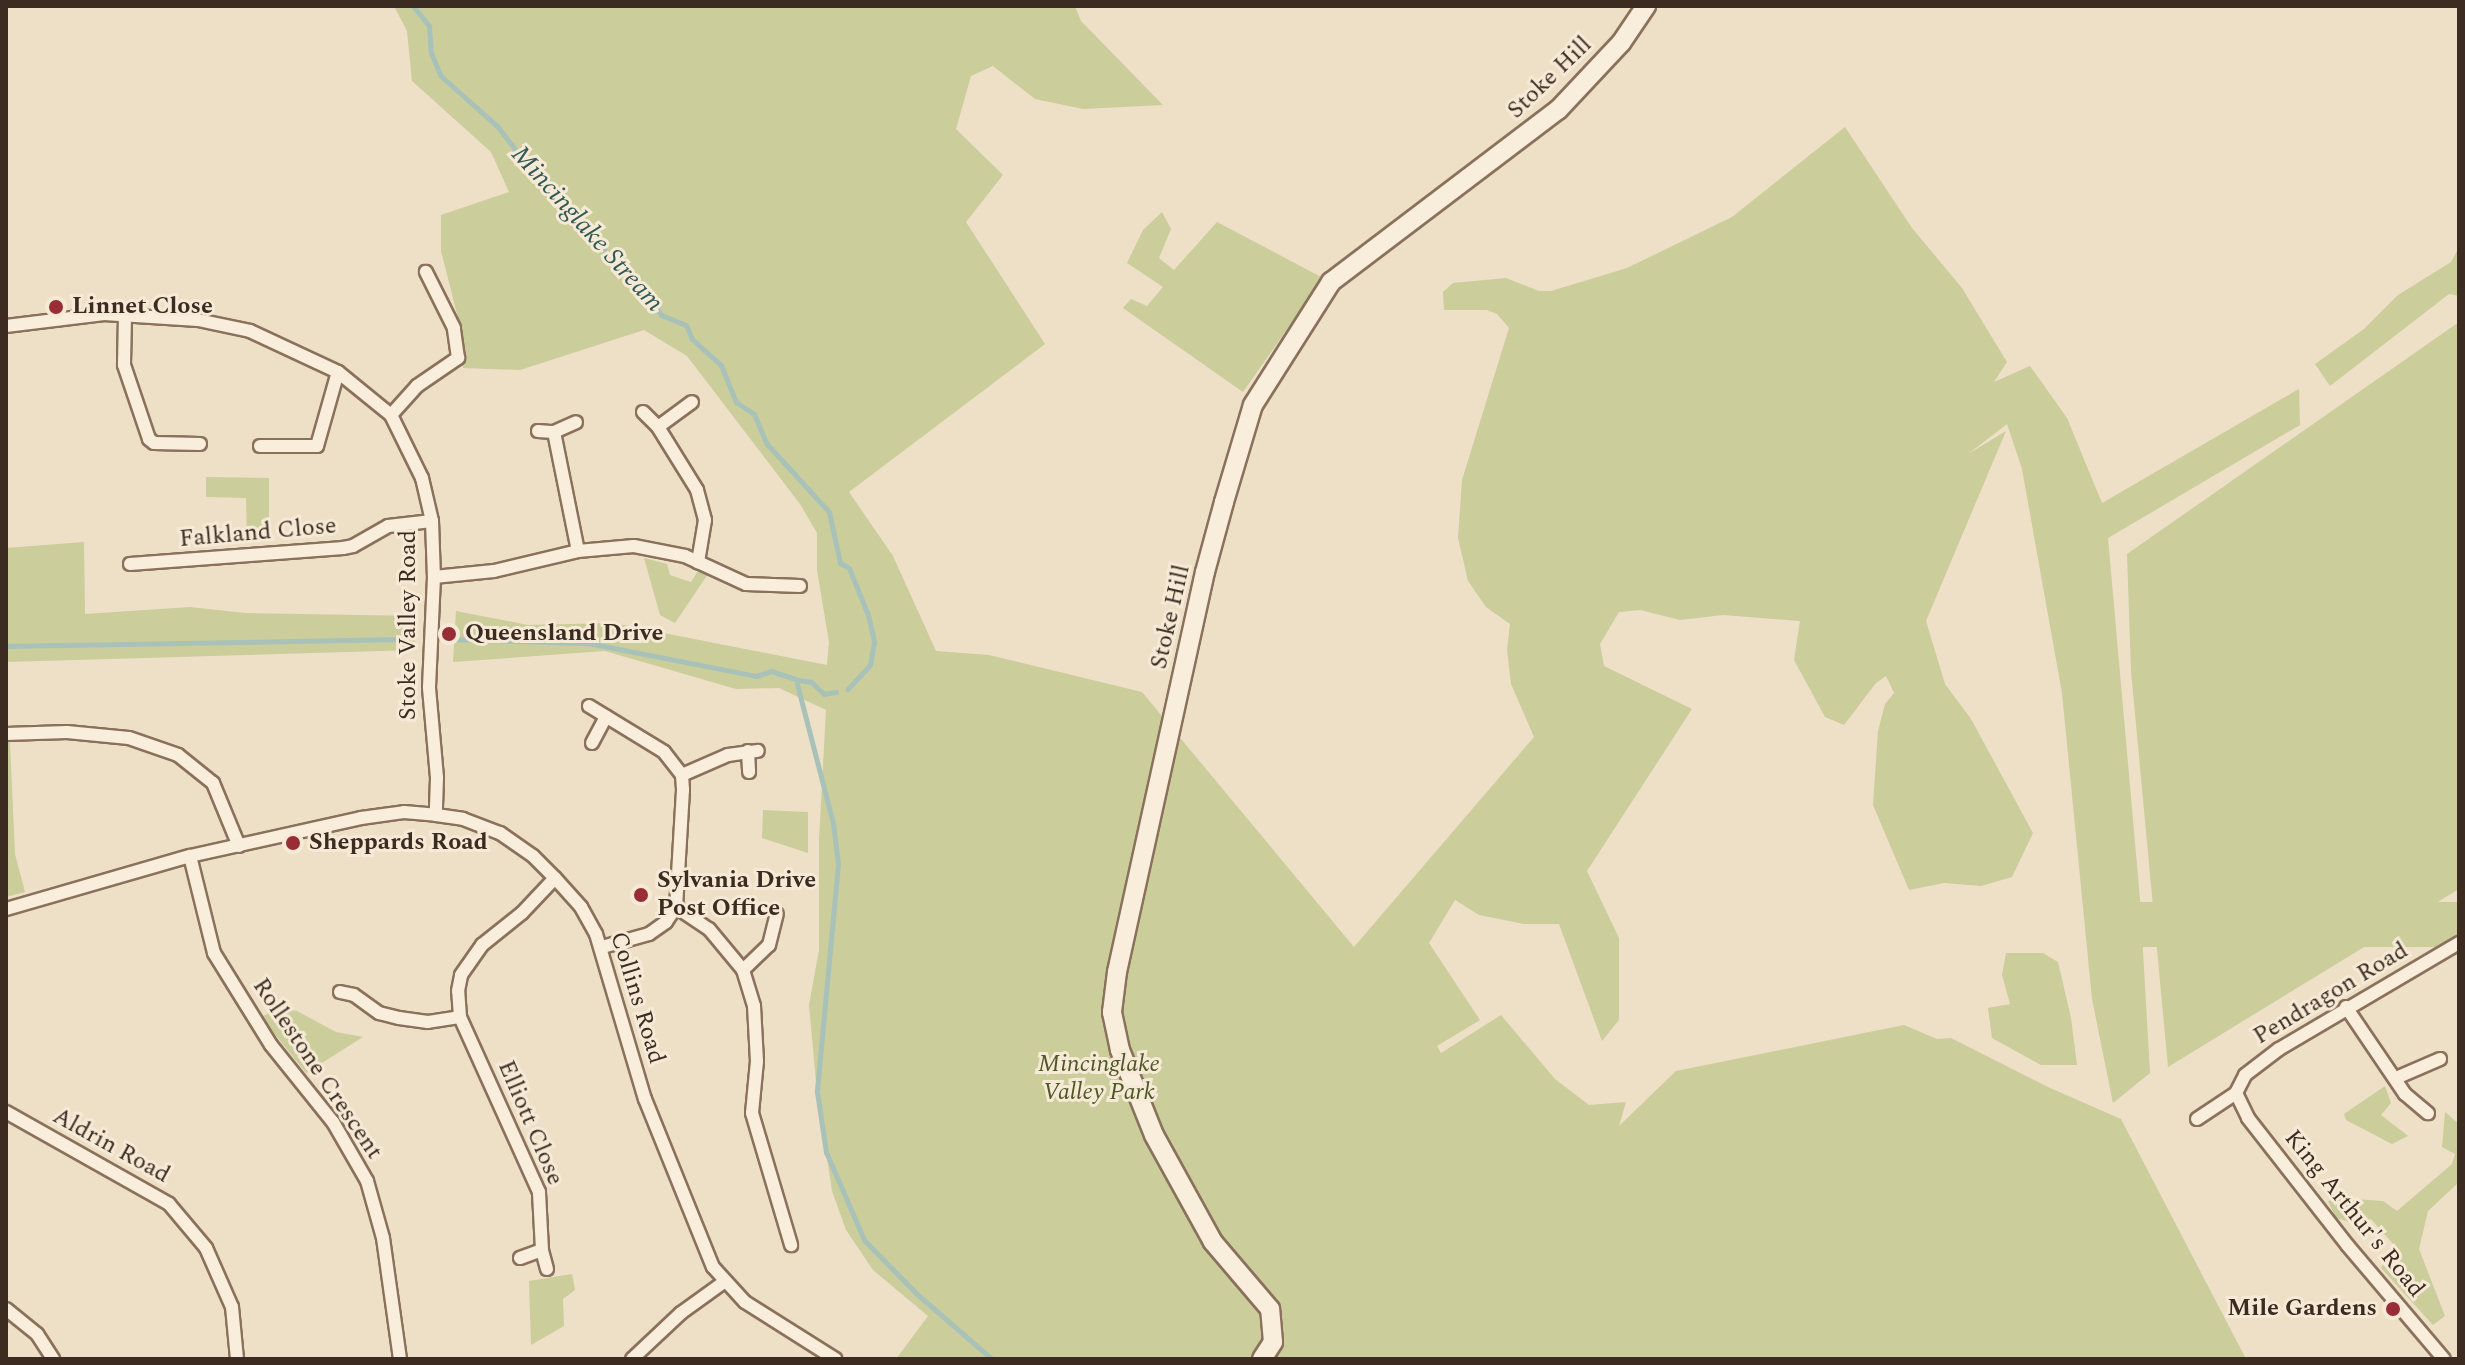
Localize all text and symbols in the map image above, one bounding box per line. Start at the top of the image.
street label: Stoke Hill [1502,31,1598,125]
water label: Mincinglake Stream [504,140,670,318]
place label: Linnet Close [72,293,213,321]
marker: Linnet Close [47,298,65,316]
street label: Falkland Close [178,512,338,554]
street label: Stoke Valley Road [395,530,423,720]
street label: Stoke Hill [1145,562,1197,672]
place label: Queensland Drive [465,620,663,648]
marker: Queensland Drive [440,625,458,643]
place label: Sheppards Road [309,829,488,857]
marker: Sheppards Road [284,834,302,852]
place label: Sylvania Drive Post Office [657,867,816,923]
marker: Sylvania Drive Post Office [632,886,650,904]
street label: Collins Road [603,929,671,1067]
street label: Pendragon Road [2249,937,2413,1051]
street label: Rollestone Crescent [246,973,388,1165]
park label: Mincinglake Valley Park [1038,1051,1160,1107]
street label: Elliott Close [491,1056,569,1190]
street label: Aldrin Road [47,1102,175,1190]
street label: King Arthur's Road [2278,1125,2430,1303]
place label: Mile Gardens [2227,1295,2377,1323]
marker: Mile Gardens [2384,1300,2402,1318]

